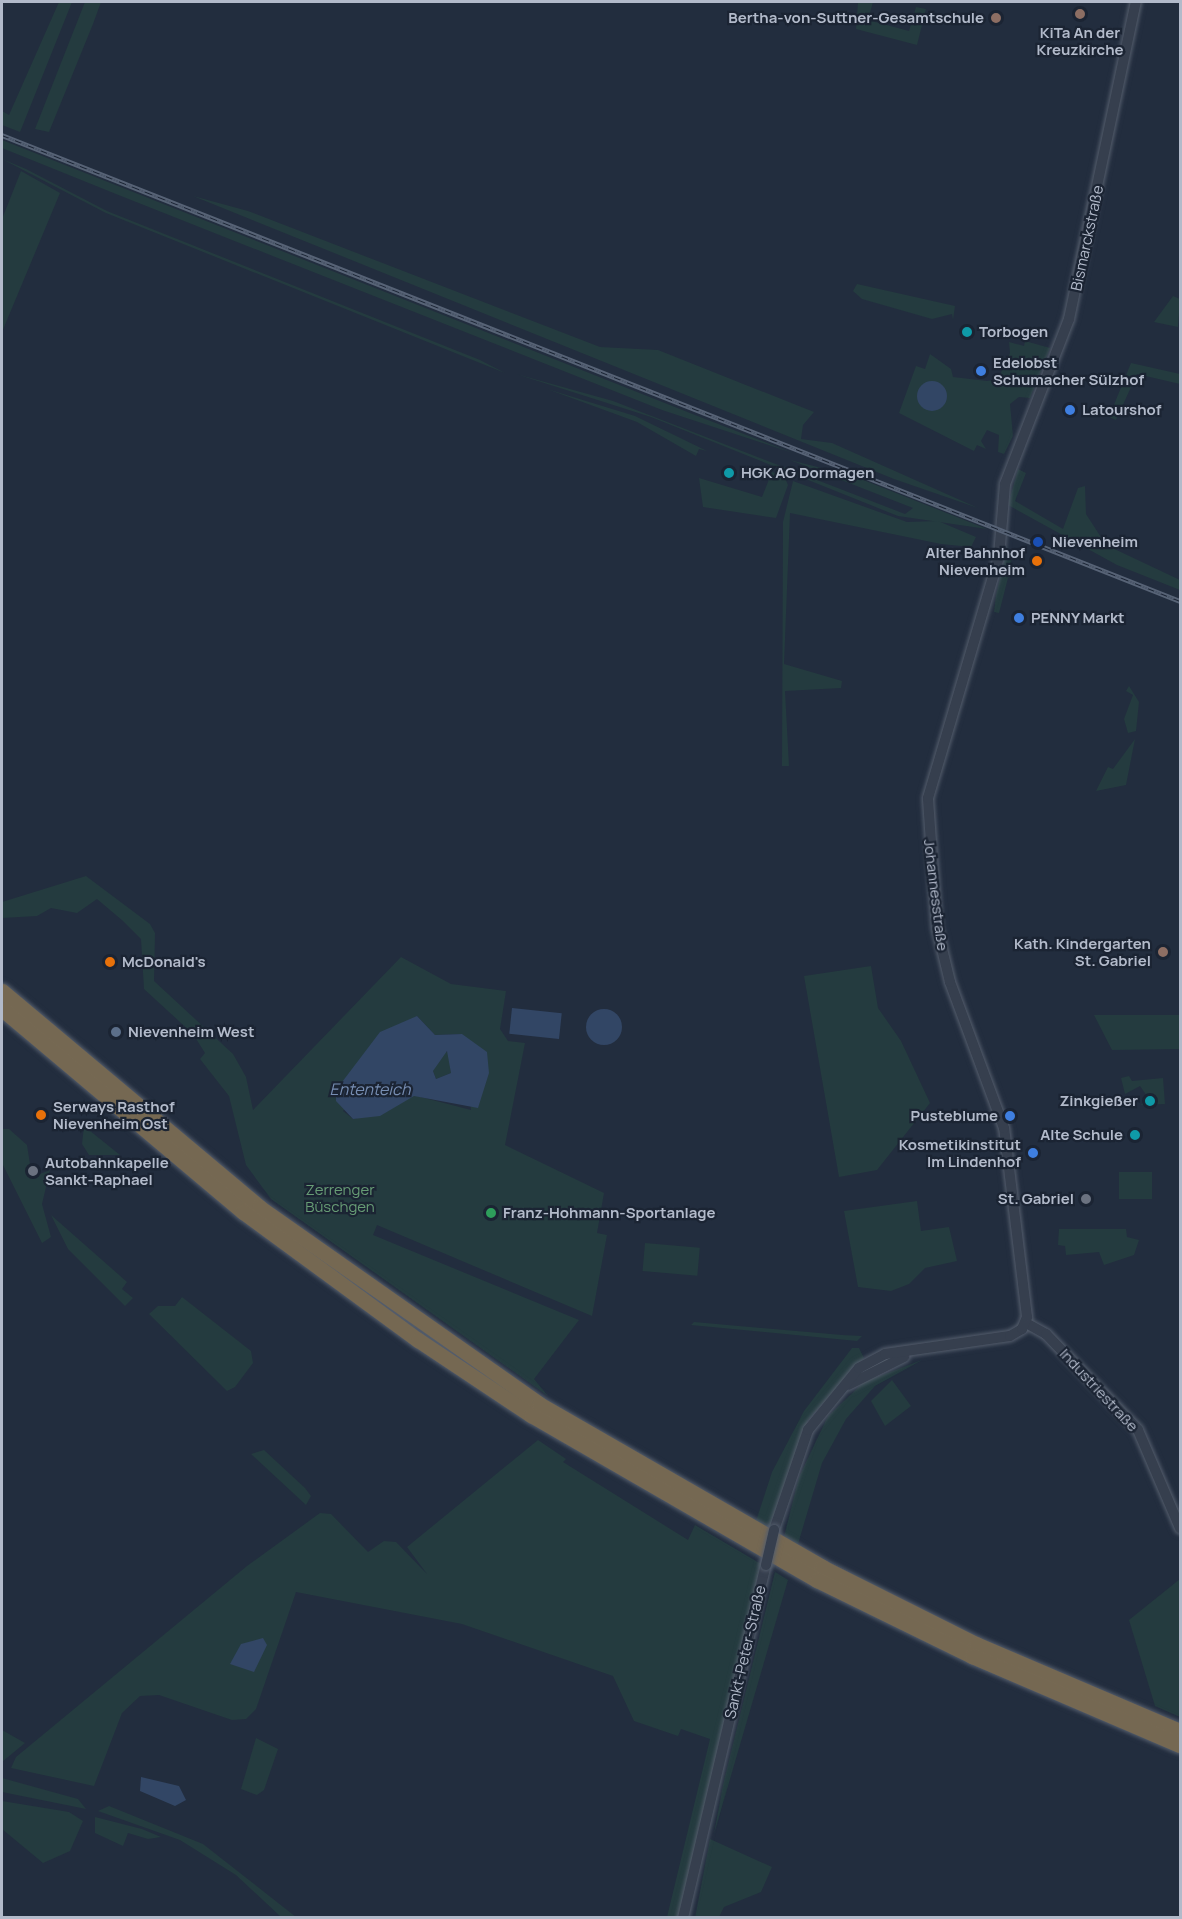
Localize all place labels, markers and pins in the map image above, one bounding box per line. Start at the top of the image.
marker: KiTa An der Kreuzkirche [1073,7,1087,21]
place label: Bertha-von-Suttner-Gesamtschule [728,9,984,27]
marker: Bertha-von-Suttner-Gesamtschule [989,11,1003,25]
place label: KiTa An der Kreuzkirche [1036,23,1124,58]
place label: Torbogen [979,323,1048,341]
marker: Torbogen [960,325,974,339]
place label: Edelobst Schumacher Sülzhof [993,353,1144,388]
marker: Edelobst Schumacher Sülzhof [974,364,988,378]
place label: Latourshof [1082,401,1162,419]
marker: Latourshof [1063,403,1077,417]
place label: HGK AG Dormagen [741,464,875,482]
marker: HGK AG Dormagen [722,466,736,480]
marker: Nievenheim [1029,533,1047,551]
place label: Nievenheim [1052,533,1138,551]
place label: Alter Bahnhof Nievenheim [925,543,1025,578]
marker: Alter Bahnhof Nievenheim [1030,554,1044,568]
place label: PENNY Markt [1031,609,1125,627]
marker: PENNY Markt [1012,611,1026,625]
place label: Kath. Kindergarten St. Gabriel [1014,934,1151,969]
marker: Kath. Kindergarten St. Gabriel [1156,945,1170,959]
place label: McDonald's [122,953,206,971]
marker: McDonald's [103,955,117,969]
place label: Nievenheim West [128,1023,254,1041]
marker: Nievenheim West [109,1025,123,1039]
place label: Zinkgießer [1059,1092,1138,1110]
marker: Zinkgießer [1143,1094,1157,1108]
place label: Serways Rasthof Nievenheim Ost [53,1097,175,1132]
place label: Pusteblume [911,1107,998,1125]
marker: Serways Rasthof Nievenheim Ost [34,1108,48,1122]
marker: Pusteblume [1003,1109,1017,1123]
place label: Alte Schule [1040,1126,1123,1144]
marker: Alte Schule [1128,1128,1142,1142]
place label: Kosmetikinstitut Im Lindenhof [899,1135,1021,1170]
marker: Kosmetikinstitut Im Lindenhof [1026,1146,1040,1160]
place label: Autobahnkapelle Sankt-Raphael [45,1153,169,1188]
marker: Autobahnkapelle Sankt-Raphael [26,1164,40,1178]
place label: St. Gabriel [998,1190,1074,1208]
marker: St. Gabriel [1079,1192,1093,1206]
place label: Franz-Hohmann-Sportanlage [503,1204,716,1222]
marker: Franz-Hohmann-Sportanlage [484,1206,498,1220]

